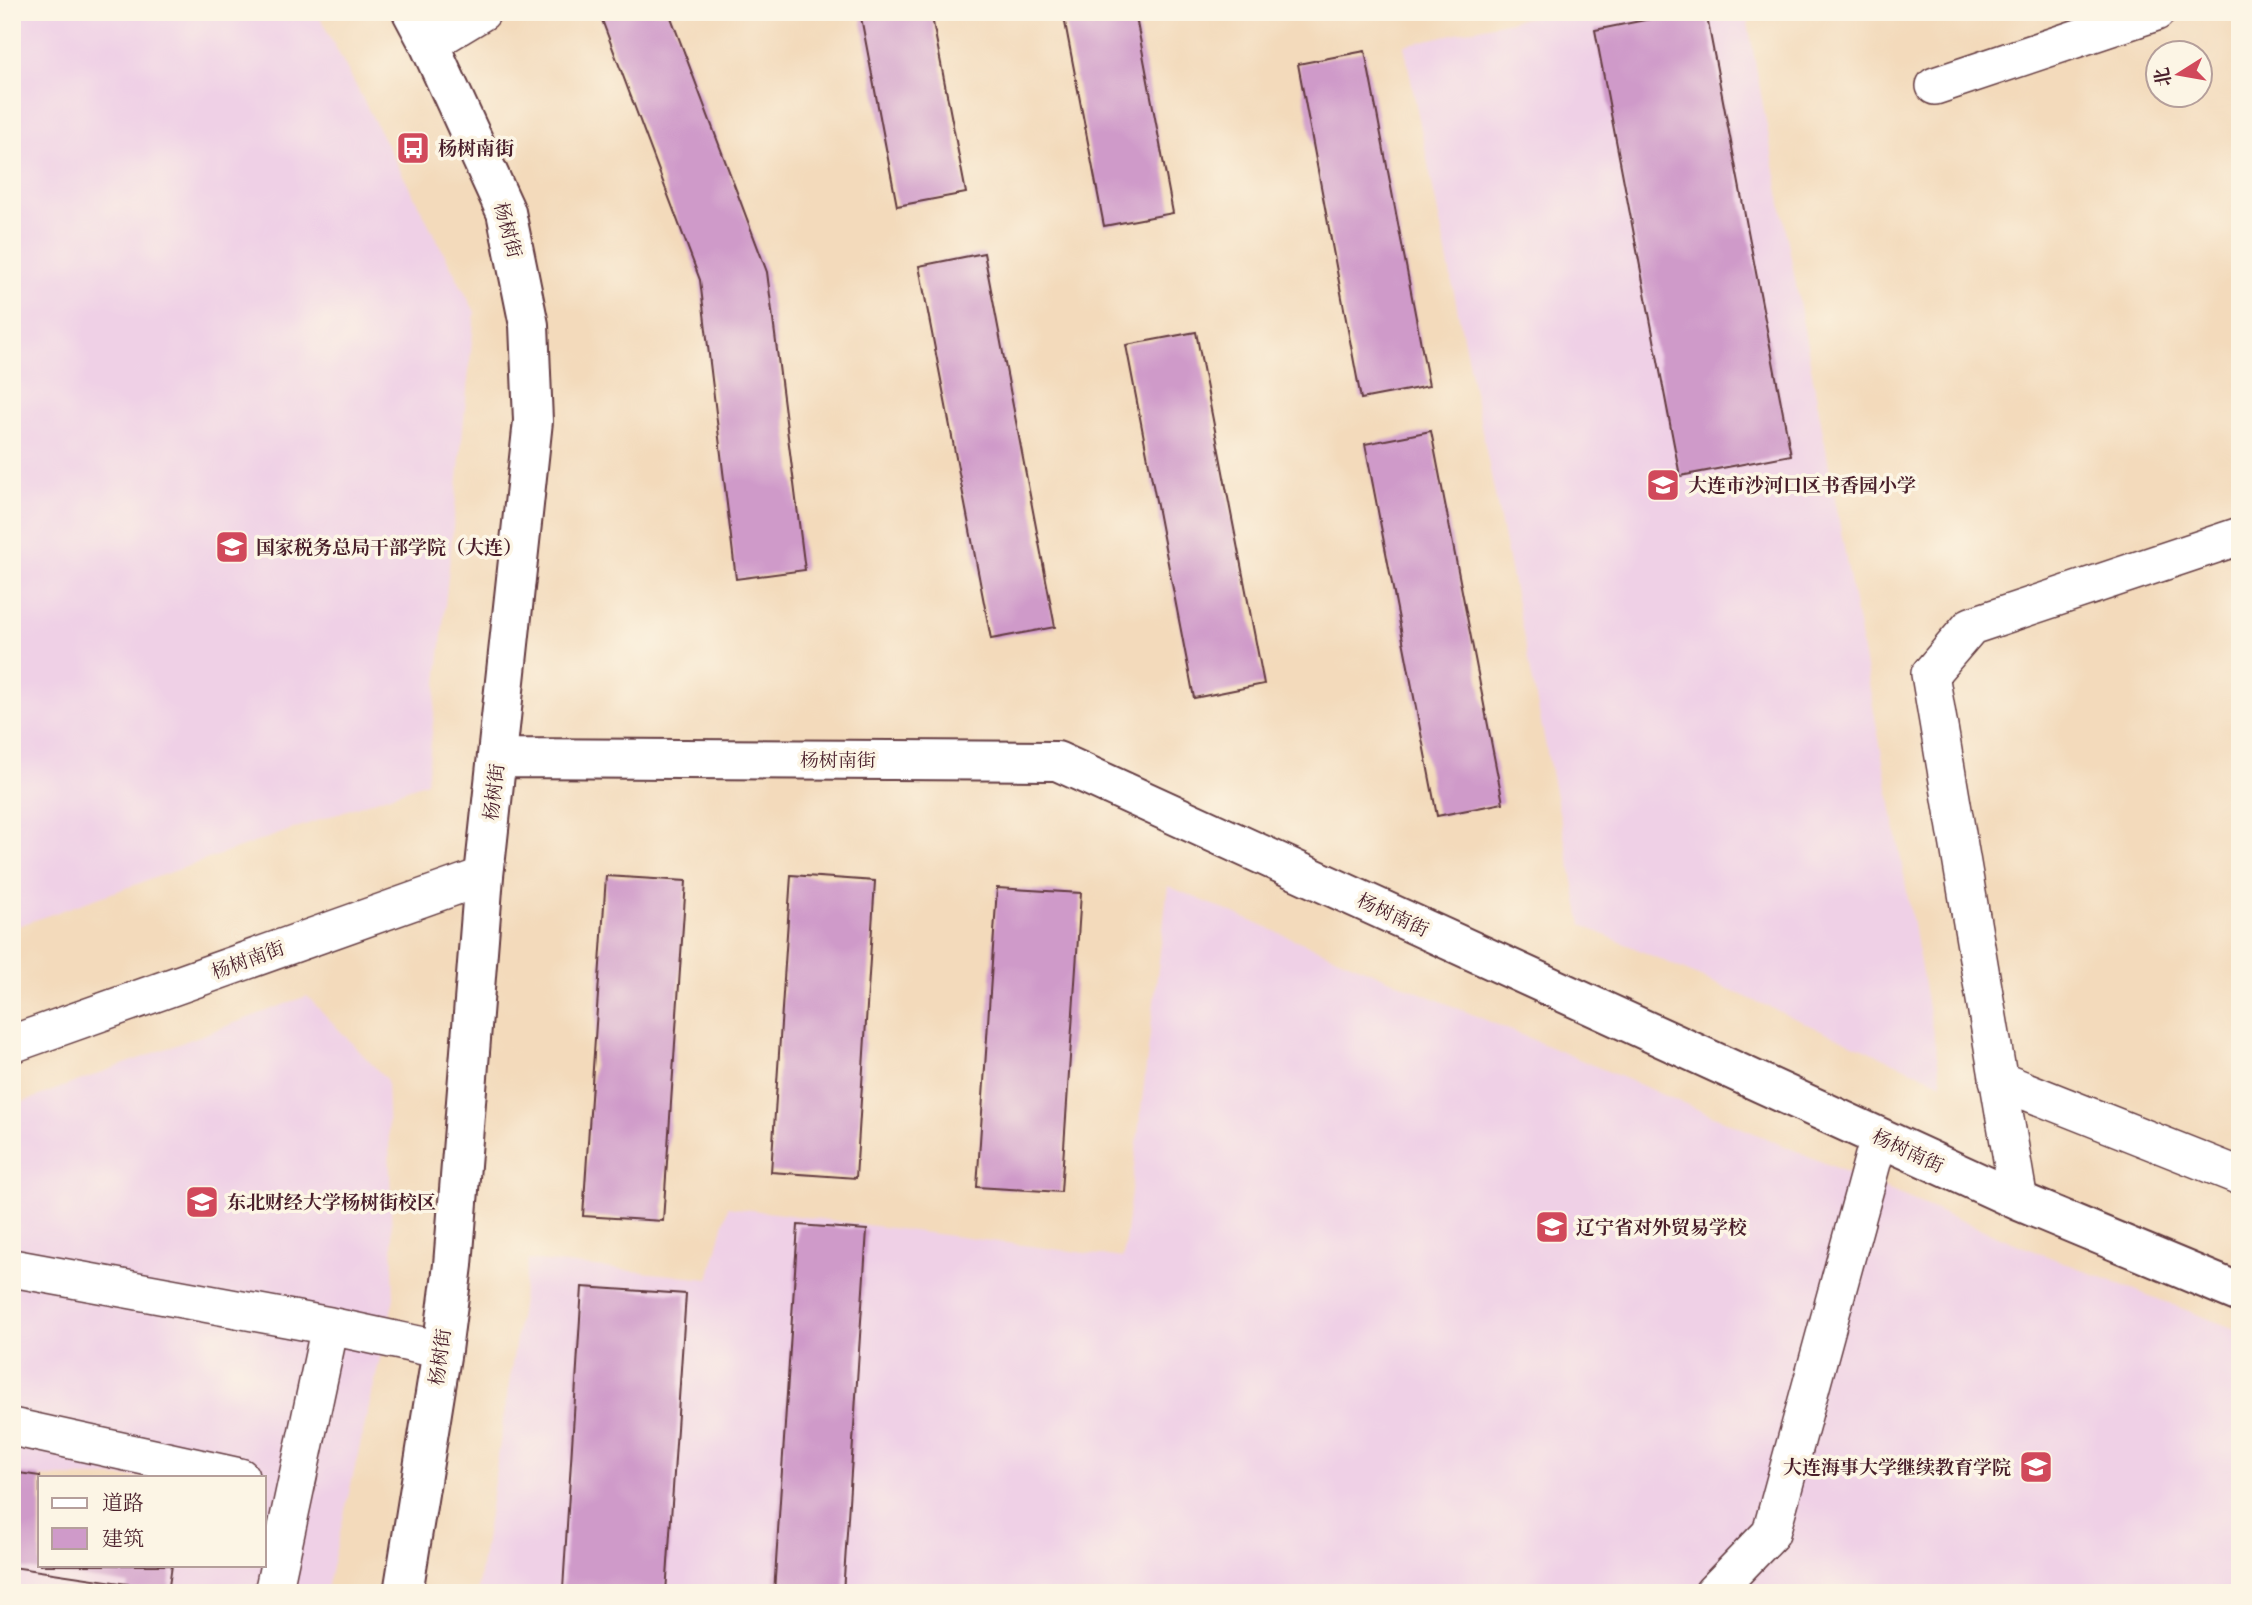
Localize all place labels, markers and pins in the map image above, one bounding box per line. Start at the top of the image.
bus stop icon: 杨树南街 [394,129,432,167]
place label: 杨树南街 [438,137,514,160]
school or university icon: 大连市沙河口区书香园小学 [1644,466,1682,504]
place label: 大连市沙河口区书香园小学 [1688,474,1916,497]
school or university icon: 国家税务总局干部学院（大连） [213,528,251,566]
place label: 国家税务总局干部学院（大连） [256,536,522,559]
school or university icon: 东北财经大学杨树街校区 [183,1183,221,1221]
place label: 东北财经大学杨树街校区 [227,1191,436,1214]
school or university icon: 辽宁省对外贸易学校 [1533,1208,1571,1246]
place label: 辽宁省对外贸易学校 [1576,1216,1747,1239]
school or university icon: 大连海事大学继续教育学院 [2017,1448,2055,1486]
place label: 大连海事大学继续教育学院 [1783,1456,2011,1479]

